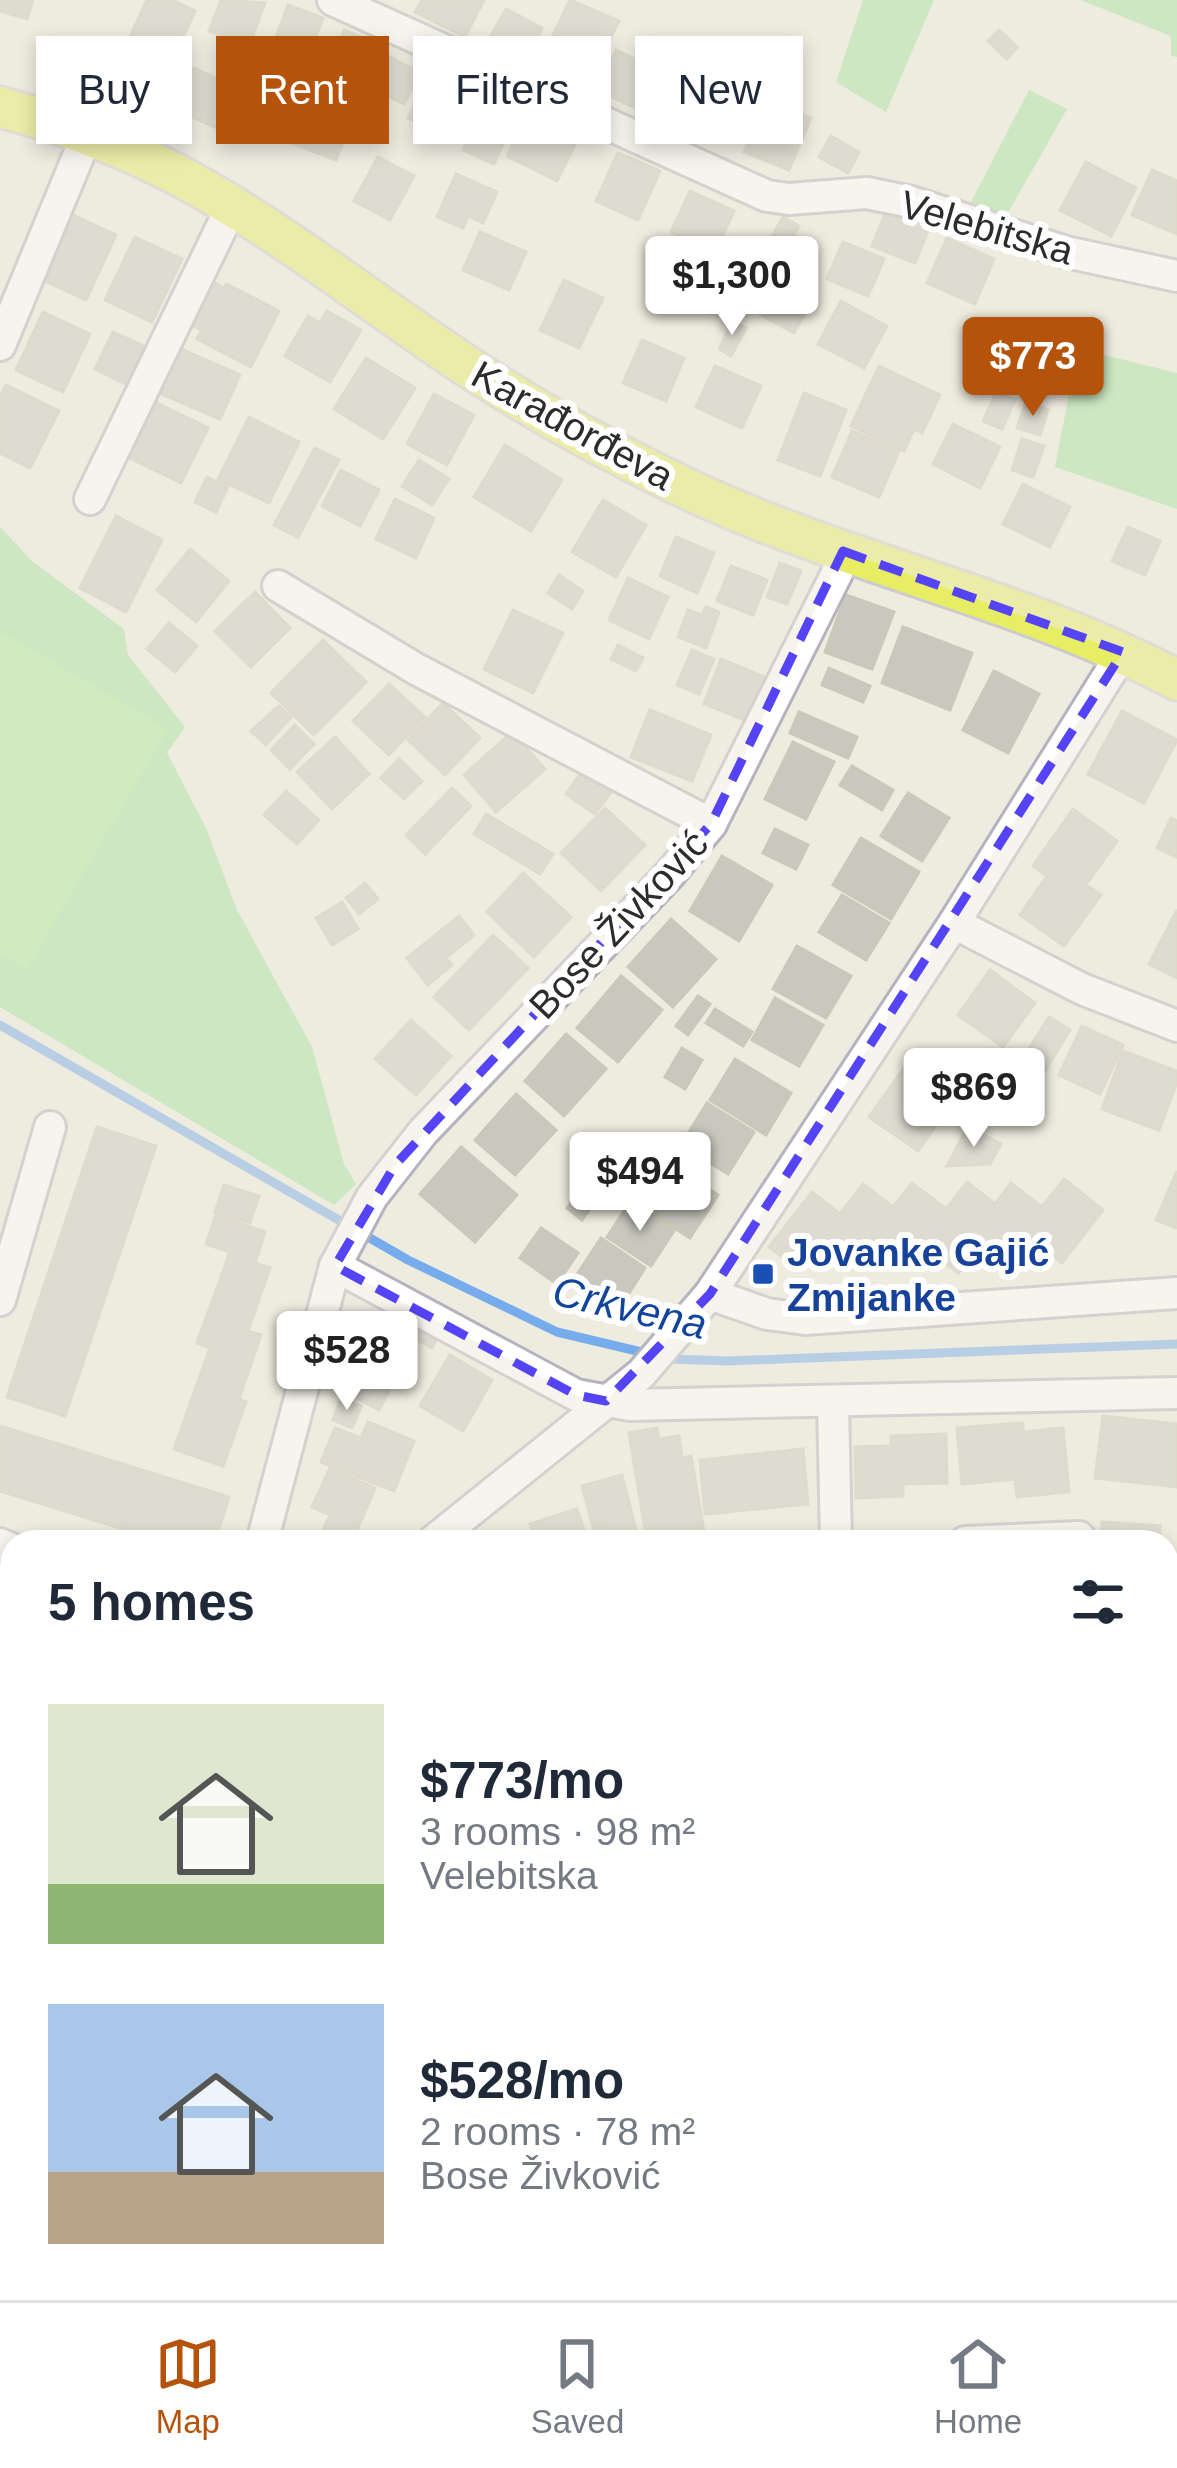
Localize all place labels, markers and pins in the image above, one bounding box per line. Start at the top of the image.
pin: $1,300 [634,236,830,338]
pin: $773 [962,317,1104,419]
pin: $869 [903,1048,1045,1150]
pin: $494 [569,1132,711,1234]
place label: Jovanke Gajić Zmijanke [787,1231,1049,1319]
marker: Jovanke Gajić Zmijanke [750,1261,776,1287]
pin: $528 [276,1311,418,1413]

